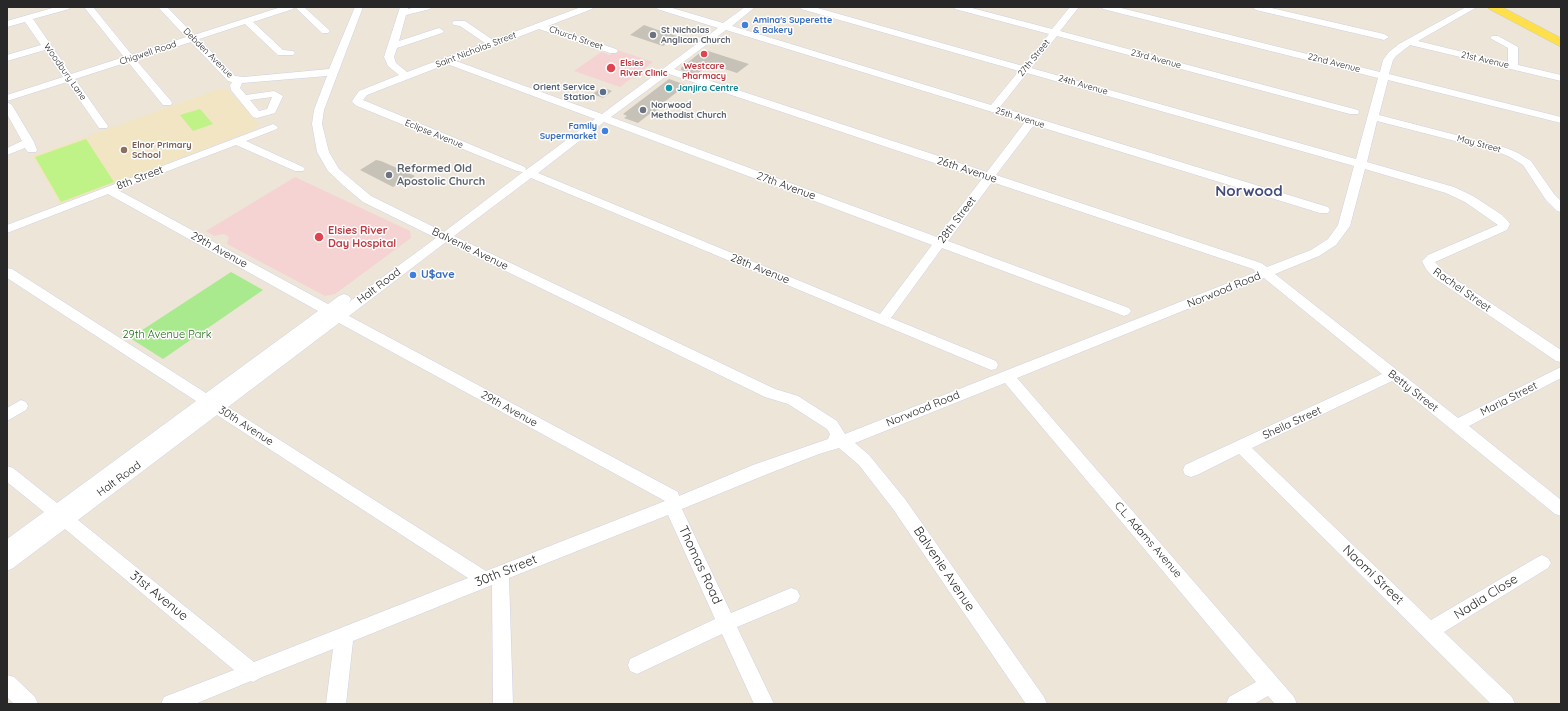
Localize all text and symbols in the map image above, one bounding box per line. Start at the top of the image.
place label: Amina's Superette & Bakery [753,15,832,36]
marker: Amina's Superette & Bakery [740,20,750,30]
street label: Church Street [548,24,604,52]
place label: St Nicholas Anglican Church [661,25,730,46]
street label: Debden Avenue [181,26,235,80]
street label: Saint Nicholas Street [434,30,518,70]
marker: St Nicholas Anglican Church [648,30,658,40]
street label: 27th Street [1016,37,1052,79]
street label: Chigwell Road [118,39,178,67]
street label: Woodbury Lane [41,41,89,103]
street label: 23rd Avenue [1130,47,1182,71]
marker: Westcare Pharmacy [699,49,709,59]
street label: 21st Avenue [1460,49,1510,71]
street label: 22nd Avenue [1307,51,1361,75]
place label: Elsies River Clinic [620,58,667,79]
place label: Westcare Pharmacy [682,61,726,82]
marker: Elsies River Clinic [605,62,617,74]
street label: 24th Avenue [1057,73,1109,97]
place label: Orient Service Station [533,82,595,103]
marker: Janjira Centre [664,83,674,93]
place label: Janjira Centre [677,83,739,93]
marker: Orient Service Station [598,87,608,97]
place label: Norwood Methodist Church [651,100,726,121]
marker: Norwood Methodist Church [638,105,648,115]
street label: 25th Avenue [994,105,1046,131]
street label: Eclipse Avenue [403,117,465,151]
place label: Family Supermarket [540,121,597,142]
marker: Family Supermarket [600,126,610,136]
street label: May Street [1456,133,1502,155]
place label: Elnor Primary School [132,140,192,161]
marker: Elnor Primary School [119,145,129,155]
street label: 26th Avenue [935,154,999,186]
place label: Reformed Old Apostolic Church [397,162,485,188]
street label: 8th Street [115,163,165,193]
street label: 27th Avenue [755,169,817,203]
marker: Reformed Old Apostolic Church [384,170,394,180]
district label: Norwood [1215,182,1283,200]
street label: 28th Street [935,194,979,246]
place label: Elsies River Day Hospital [328,224,396,250]
street label: Balvenie Avenue [430,225,510,273]
street label: 29th Avenue [188,229,250,271]
marker: Elsies River Day Hospital [313,231,325,243]
street label: 28th Avenue [728,251,792,287]
street label: Halt Road [355,265,403,307]
street label: Rachel Street [1430,265,1494,315]
place label: U$ave [421,268,455,282]
street label: Norwood Road [1185,269,1263,311]
marker: U$ave [408,270,418,280]
park label: 29th Avenue Park [122,328,212,342]
street label: Betty Street [1385,367,1441,415]
street label: Maria Street [1478,379,1540,419]
street label: 29th Avenue [478,388,540,430]
street label: Norwood Road [884,388,962,430]
street label: 30th Avenue [216,403,276,449]
street label: Sheila Street [1261,404,1323,442]
street label: Halt Road [94,459,144,499]
street label: C.L. Adams Avenue [1111,499,1185,581]
street label: Thomas Road [675,523,725,607]
street label: Balvenie Avenue [910,524,978,614]
street label: Naomi Street [1339,542,1407,608]
street label: 30th Street [473,552,539,590]
street label: 31st Avenue [127,568,191,624]
street label: Nadia Close [1451,571,1521,623]

